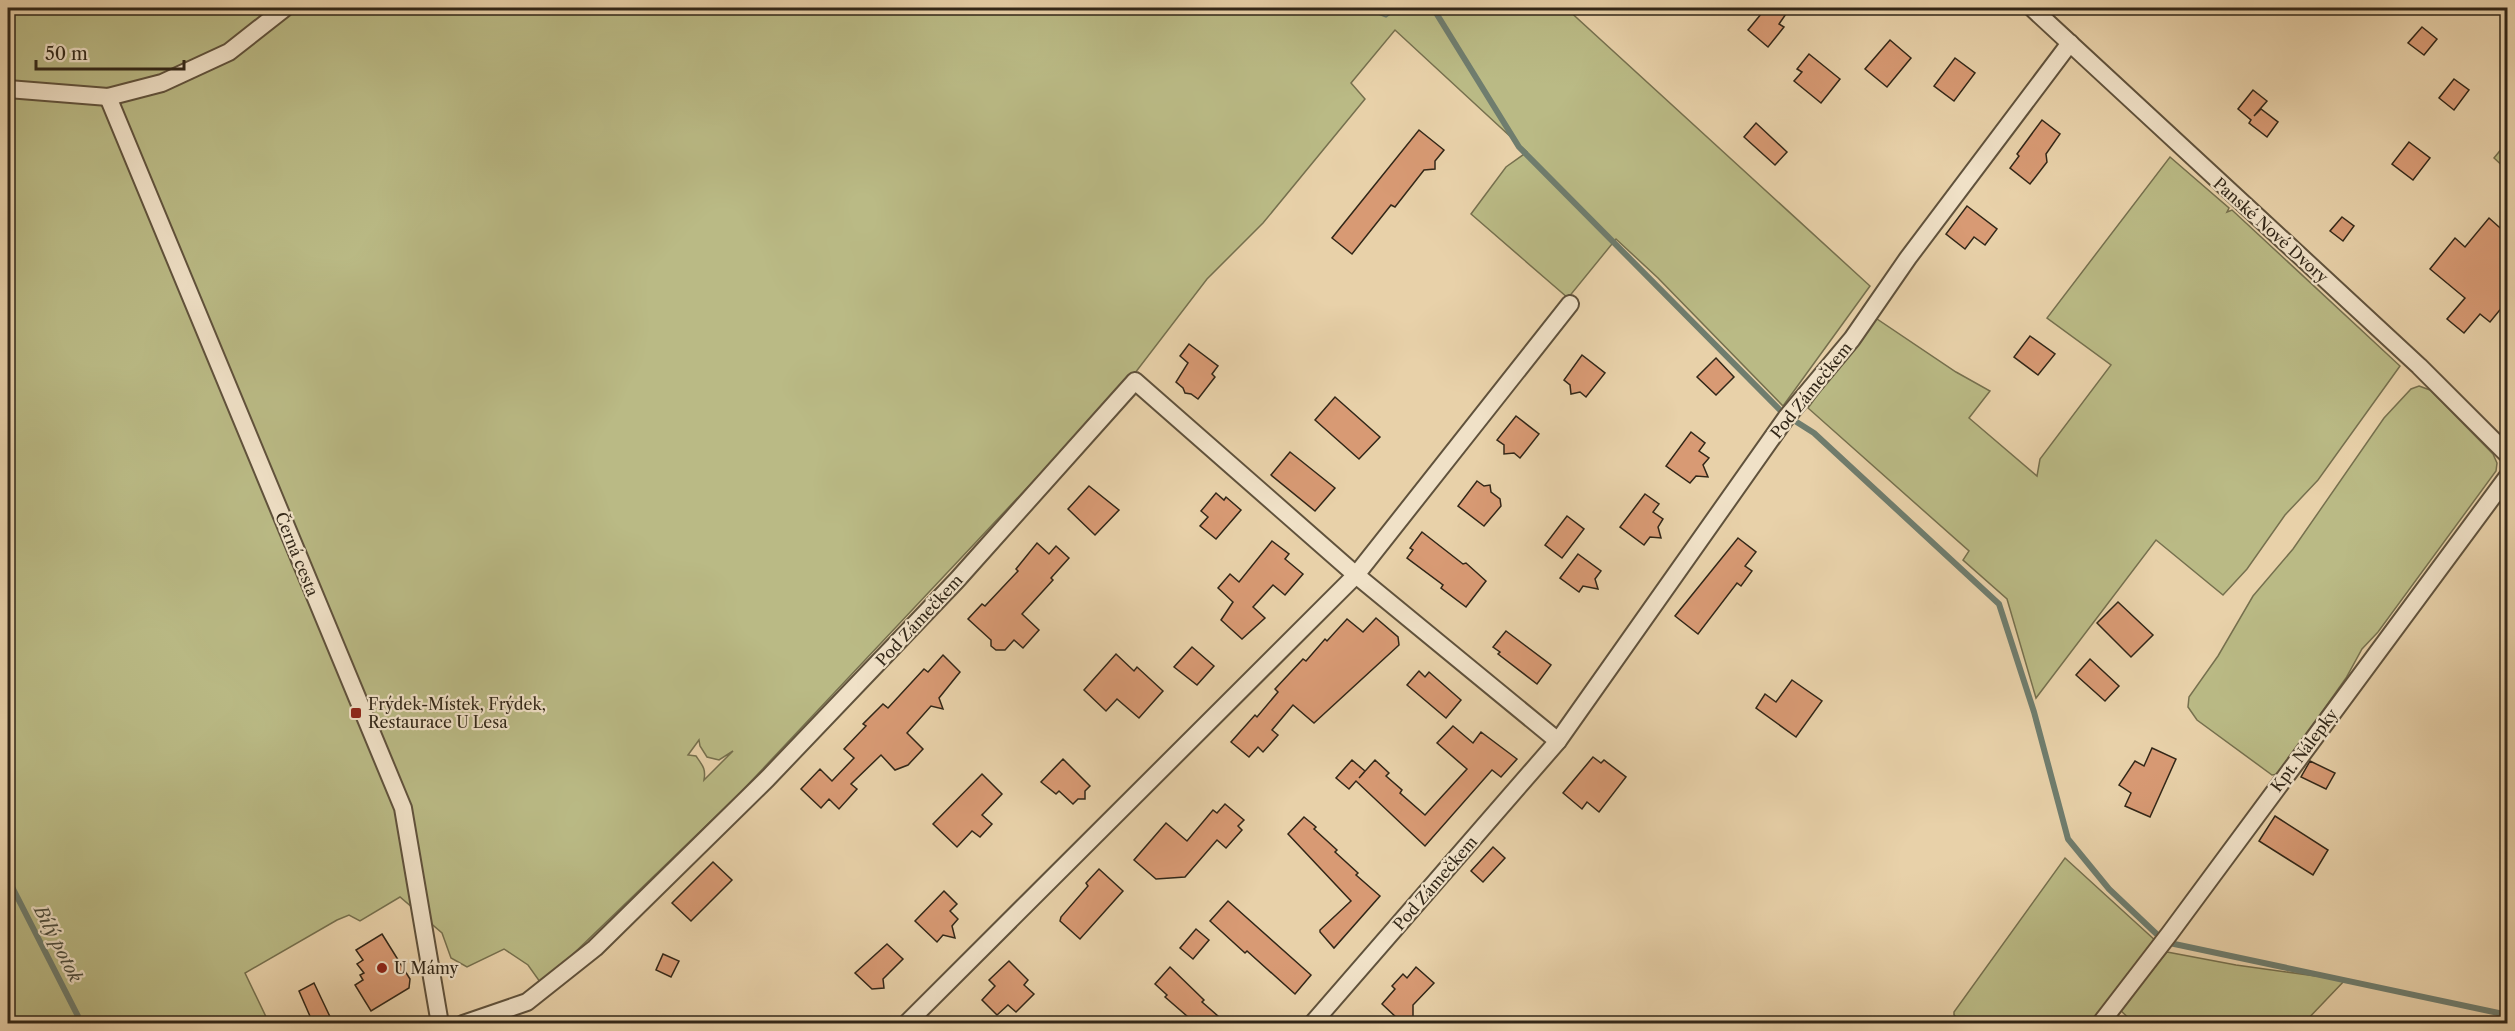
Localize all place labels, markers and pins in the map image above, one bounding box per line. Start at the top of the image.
place label: Frýdek-Místek, Frýdek, Restaurace U Lesa [368,694,546,732]
marker: Frýdek-Místek, Frýdek, Restaurace U Lesa [349,706,363,720]
place label: U Mámy [394,958,460,978]
marker: U Mámy [375,961,389,975]

